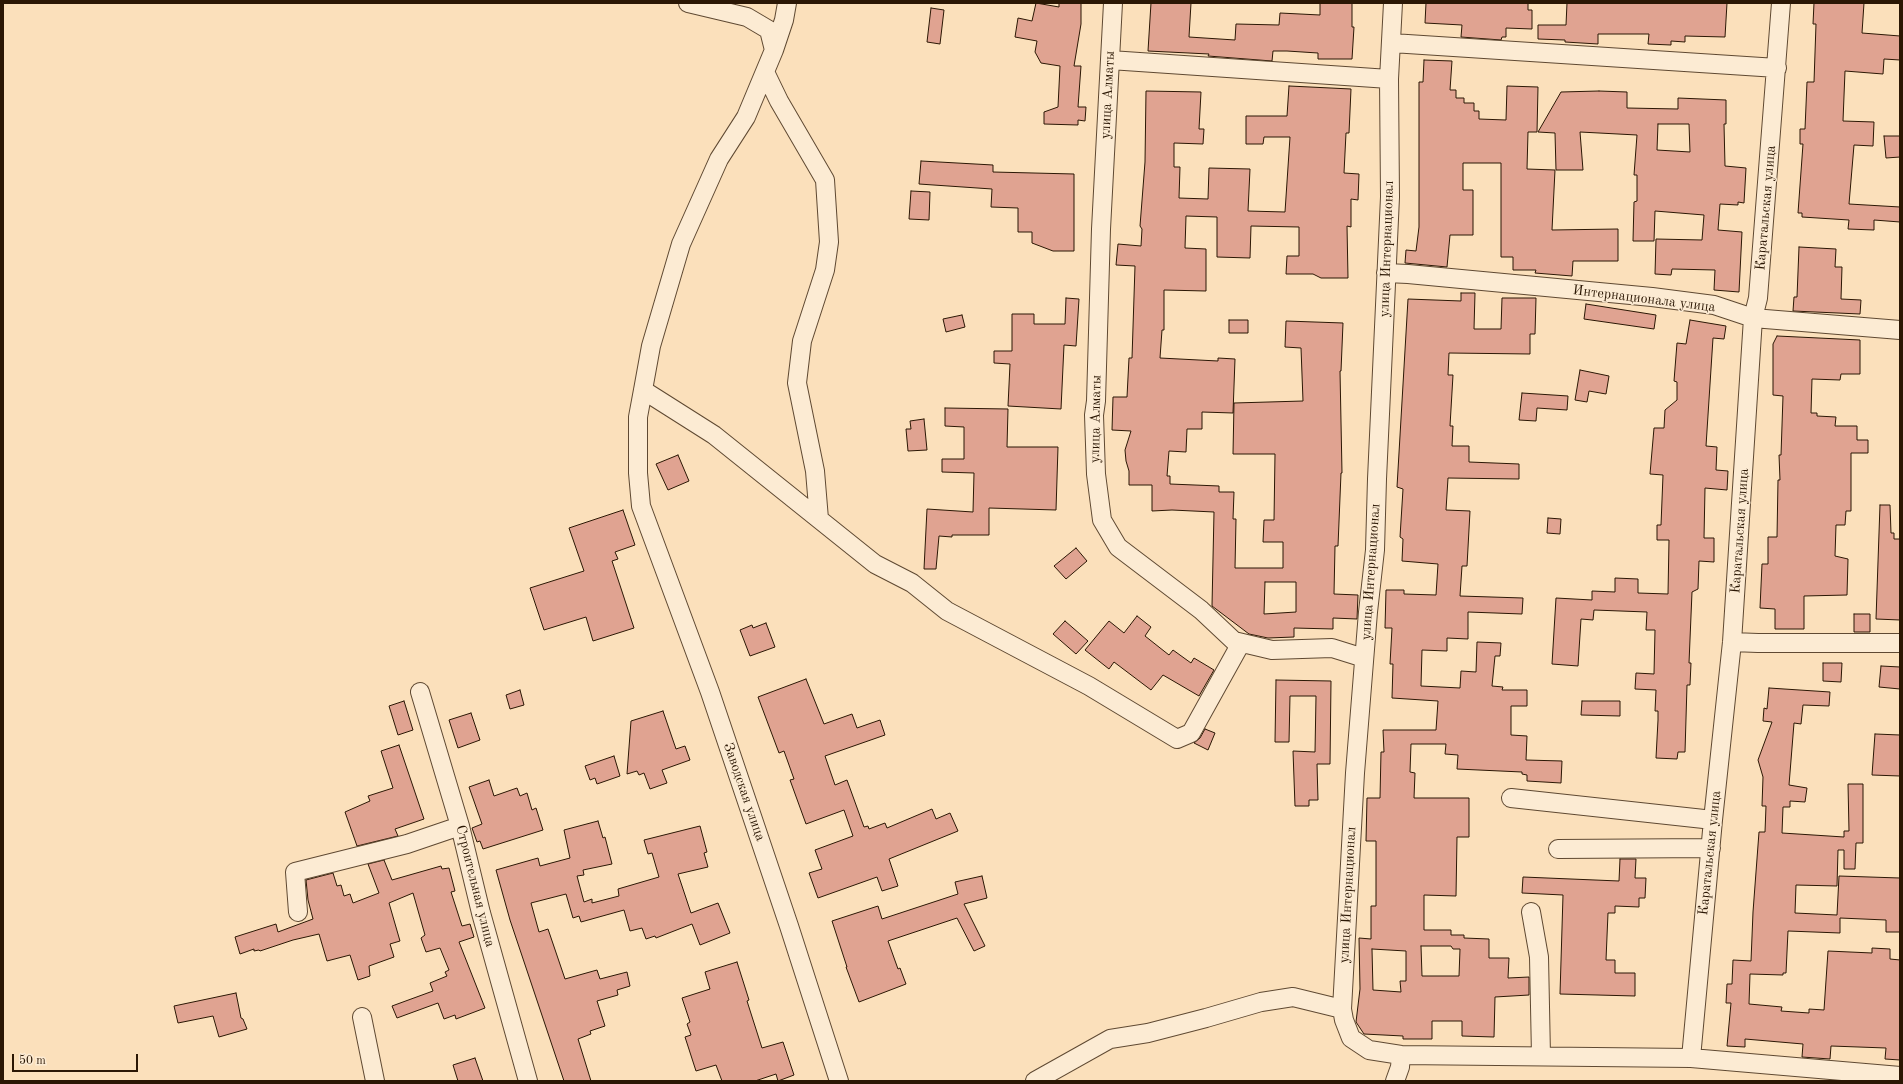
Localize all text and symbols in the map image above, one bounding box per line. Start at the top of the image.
street label: улица Алматы [1097,50,1119,140]
street label: Каратальская улица [1752,145,1780,271]
street label: улица Интернационал [1376,180,1398,318]
street label: Интернационала улица [1572,282,1716,316]
street label: улица Алматы [1087,375,1105,463]
street label: Каратальская улица [1727,468,1753,594]
street label: улица Интернационал [1358,503,1384,641]
street label: Заводская улица [719,741,769,843]
street label: Каратальская улица [1695,790,1725,916]
street label: Строительная улица [452,823,498,949]
street label: улица Интернационал [1336,826,1360,964]
scale bar [14,1046,140,1072]
text: 50 m [19,1055,46,1067]

